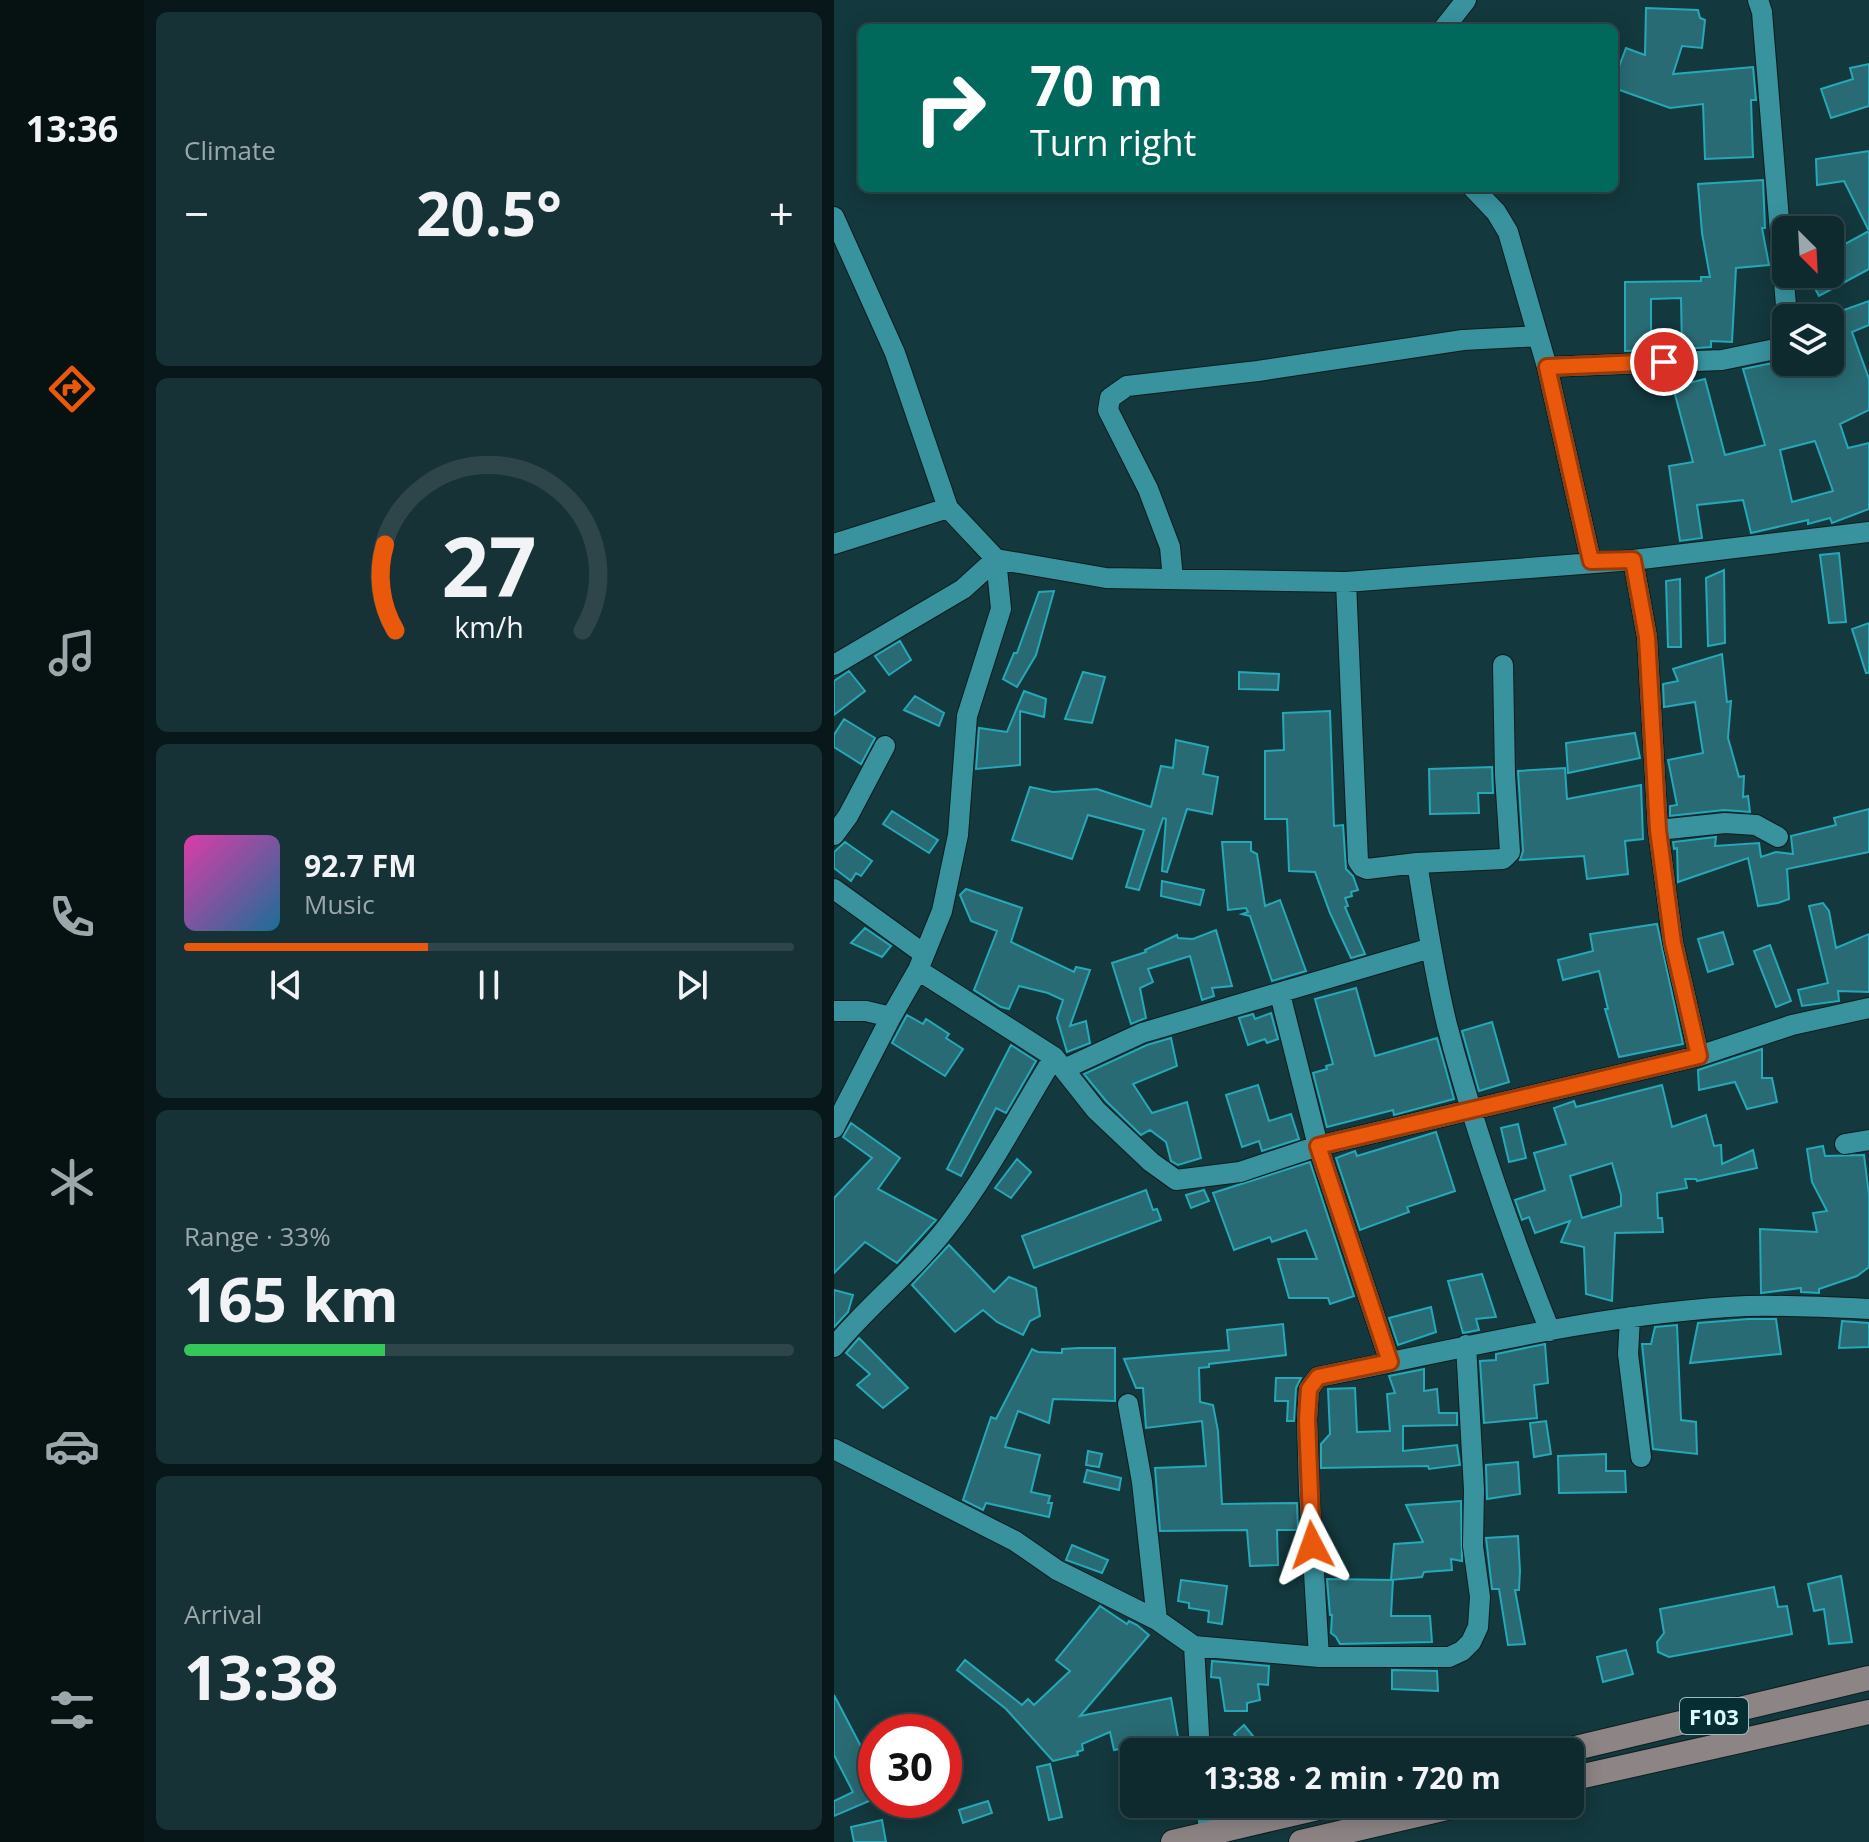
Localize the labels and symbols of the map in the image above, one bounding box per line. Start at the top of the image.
north arrow [1772,216,1844,288]
pin [1630,328,1698,396]
position arrow [1270,1503,1354,1587]
road number: F103 [1680,1698,1748,1734]
speed limit sign: 30 [858,1714,962,1818]

